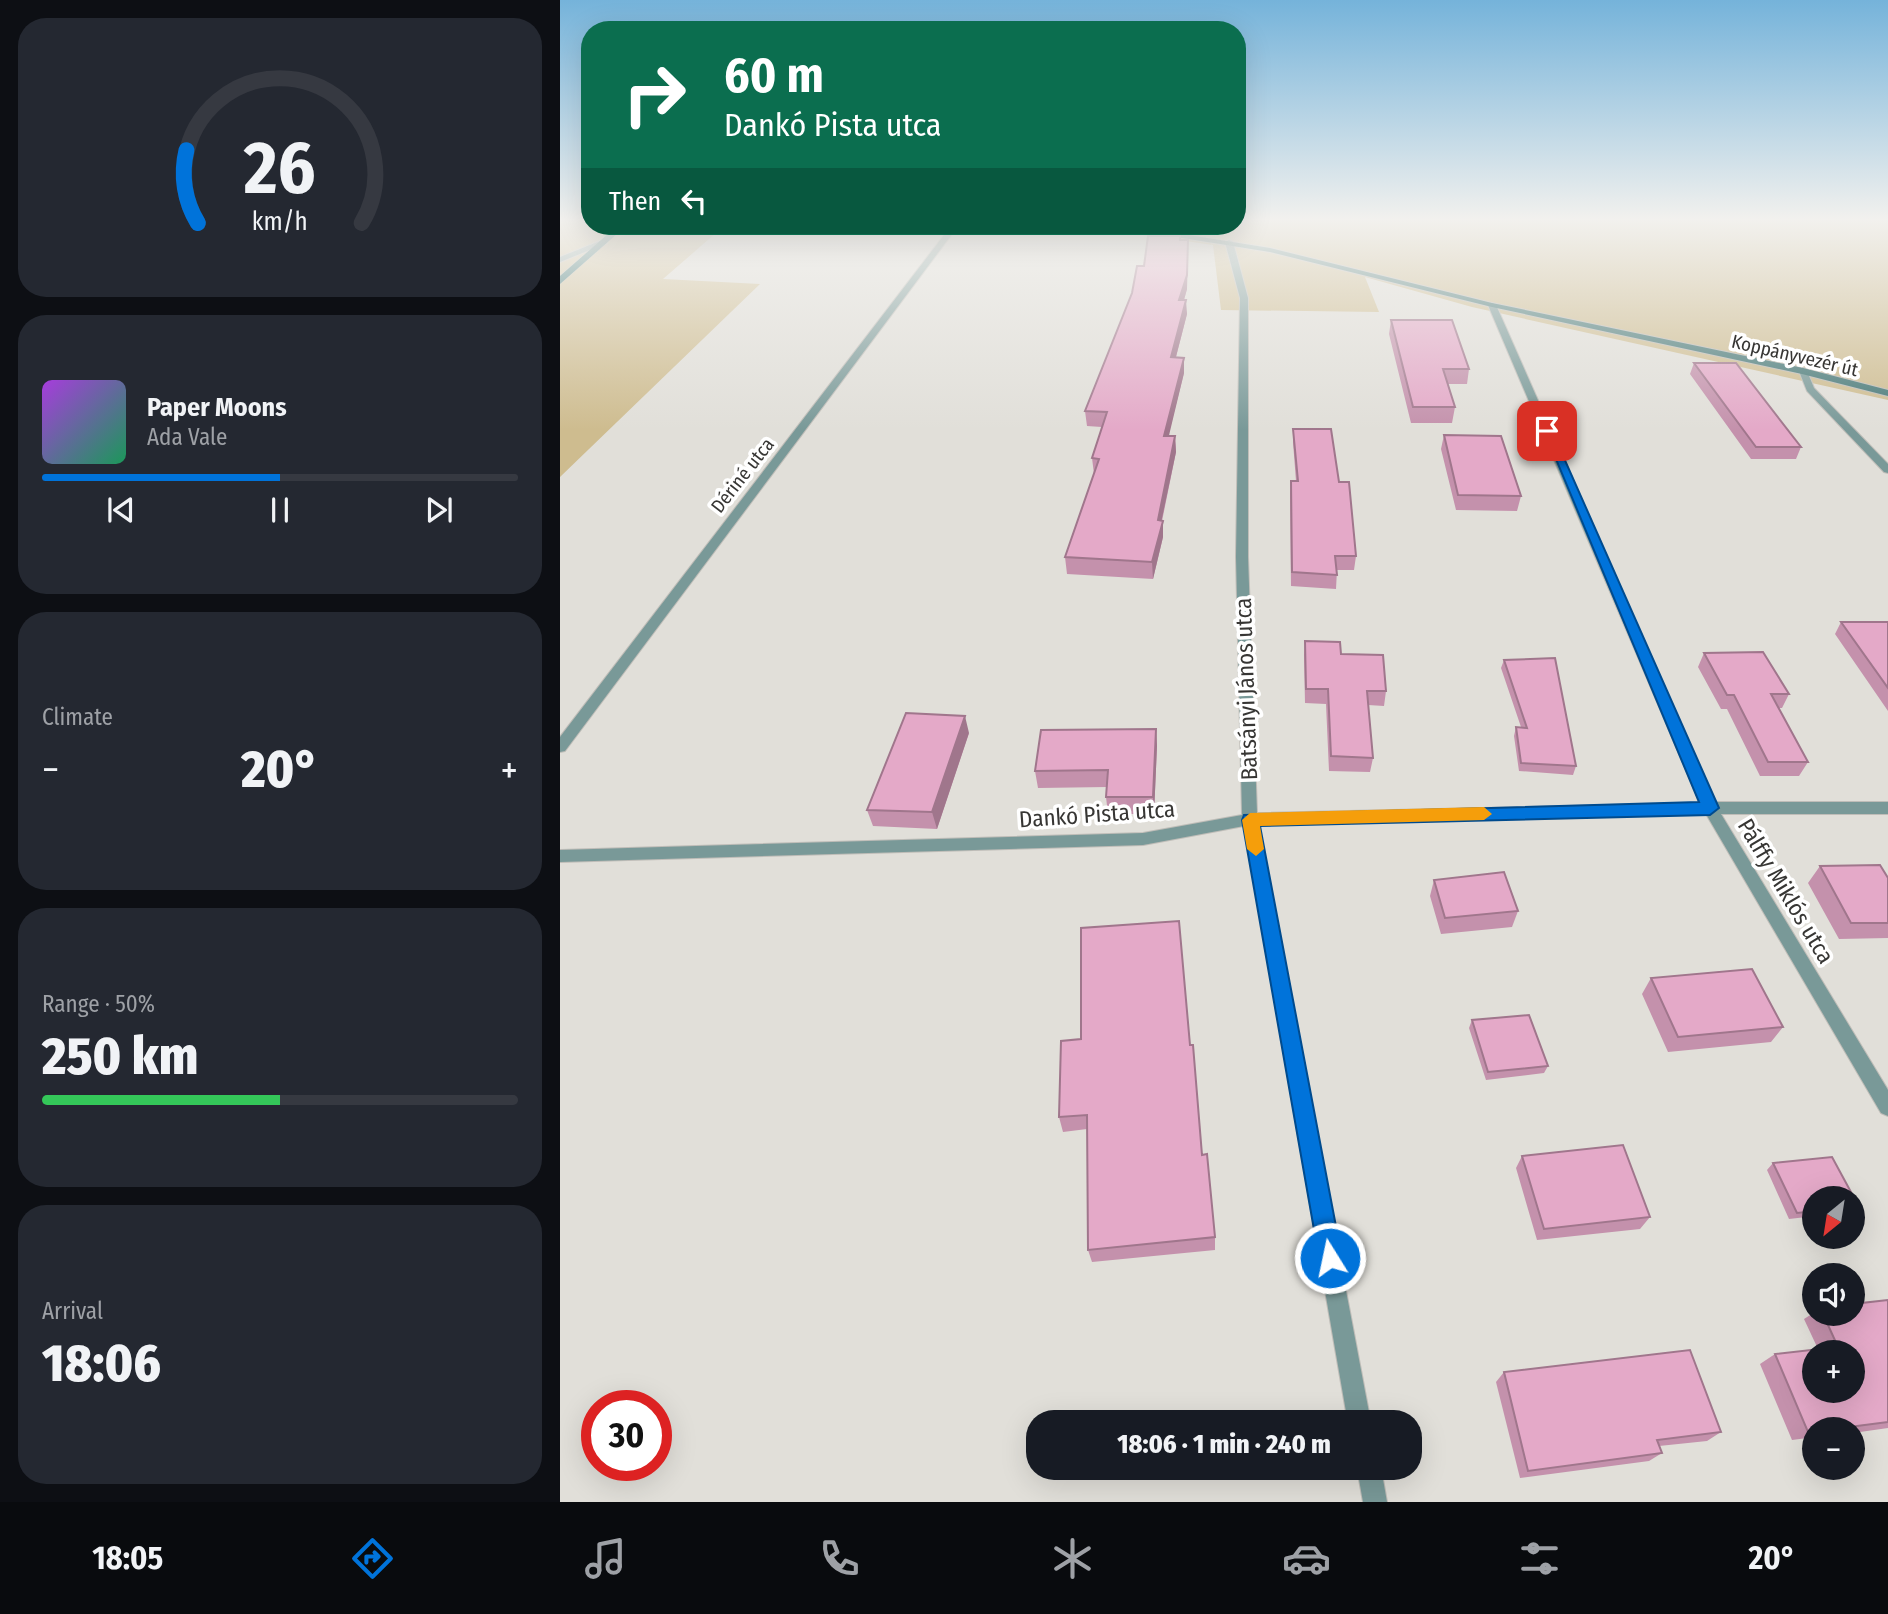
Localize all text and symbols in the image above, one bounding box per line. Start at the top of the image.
text: 60 m [724,46,824,105]
icon: right [609,49,700,140]
text: Dankó Pista utca [724,106,941,144]
text: 26 [243,126,316,213]
icon: left [675,182,713,220]
text: Then [609,186,661,217]
text: km/h [252,207,308,237]
street label: Koppányvezér út [1729,330,1861,381]
text: Paper Moons [147,392,287,423]
pin [1517,401,1577,461]
icon: arrive [1528,412,1566,450]
text: Ada Vale [147,423,227,451]
street label: Dériné utca [706,433,779,517]
icon: previous [102,491,140,529]
icon: pause [261,491,299,529]
icon: next [420,491,458,529]
street label: Batsányi János utca [1229,597,1263,781]
text: Climate [42,703,113,731]
text: 20° [241,738,319,801]
text: − [42,747,59,793]
text: + [501,747,518,793]
street label: Dankó Pista utca [1018,795,1176,833]
street label: Pálffy Miklós utca [1732,814,1840,968]
text: Range · 50% [42,990,155,1018]
text: 250 km [42,1025,198,1088]
north arrow [1802,1186,1866,1250]
map controls [1802,1186,1865,1480]
position arrow [1293,1221,1367,1295]
button: sound [1802,1263,1865,1326]
text: Arrival [42,1297,103,1325]
text: 18:06 [42,1332,161,1395]
button: + [1802,1340,1865,1403]
speed limit sign: 30 [581,1390,672,1481]
button: − [1802,1417,1865,1480]
text: 18:06 · 1 min · 240 m [1117,1429,1331,1460]
icon: directions [348,1534,397,1583]
icon: music [581,1534,630,1583]
icon: phone [815,1534,864,1583]
icon: climate [1048,1534,1097,1583]
icon: car [1282,1534,1331,1583]
icon: filters [1515,1534,1564,1583]
text: 18:05 [92,1539,163,1577]
text: 20° [1748,1539,1796,1577]

